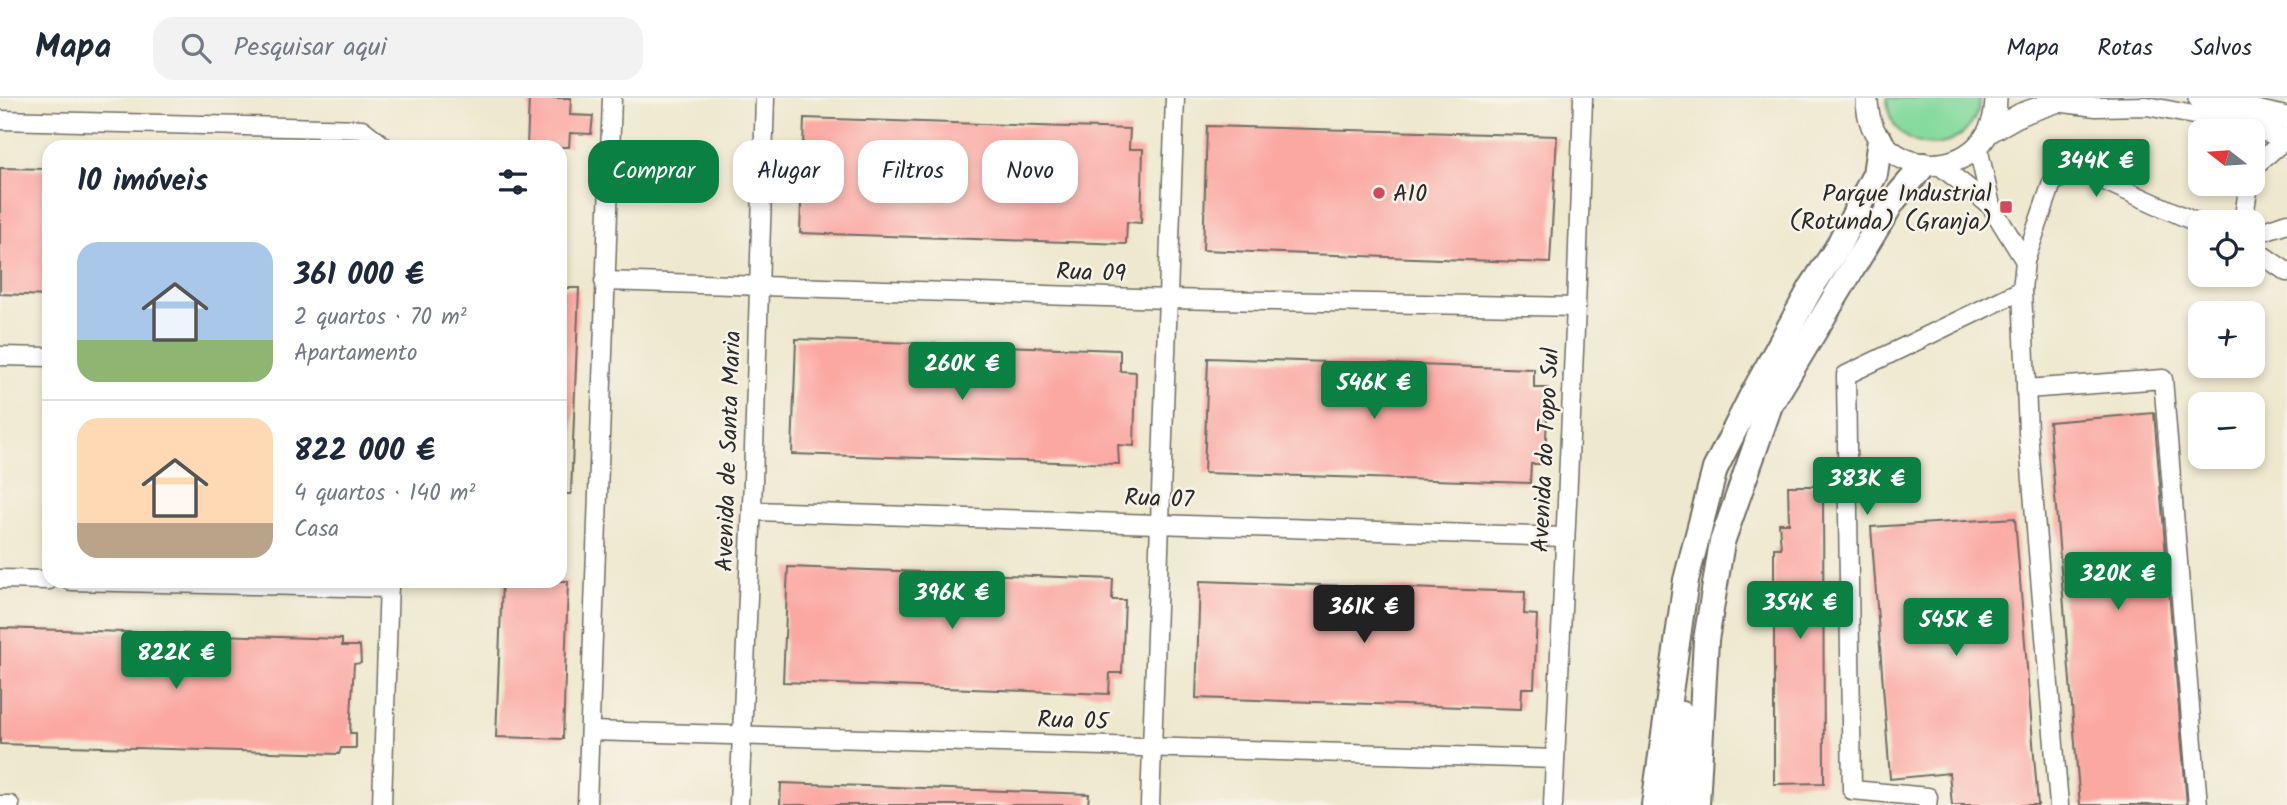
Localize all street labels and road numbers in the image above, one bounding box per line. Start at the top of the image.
street label: Rua 09 [1055,253,1127,294]
street label: Avenida de Santa Maria [706,330,753,572]
street label: Avenida do Topo Sul [1522,346,1571,554]
street label: Rua 07 [1124,479,1195,520]
street label: Rua 05 [1037,701,1111,742]

